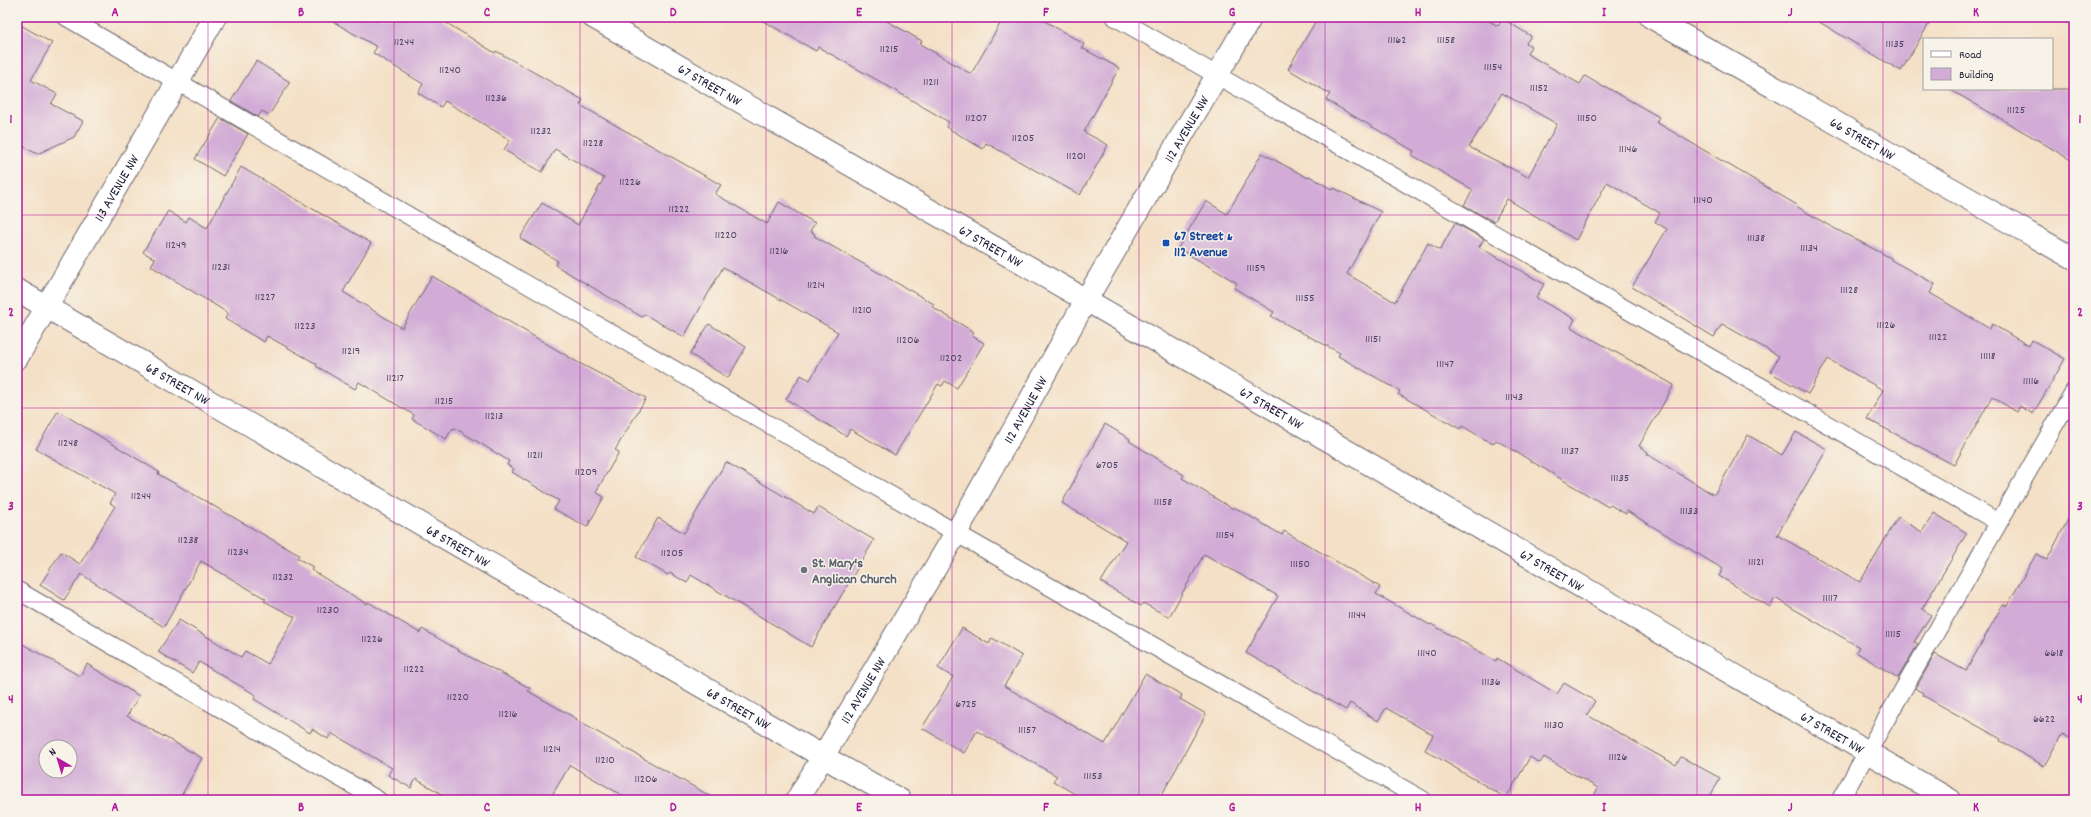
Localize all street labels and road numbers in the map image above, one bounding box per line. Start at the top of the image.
street label: 67 STREET NW [673,60,746,113]
street label: 112 AVENUE NW [1160,92,1216,167]
street label: 66 STREET NW [1826,113,1899,167]
street label: 113 AVENUE NW [90,151,145,226]
street label: 67 STREET NW [954,221,1027,274]
street label: 68 STREET NW [141,359,213,412]
street label: 112 AVENUE NW [1000,372,1054,448]
street label: 67 STREET NW [1235,383,1307,436]
street label: 68 STREET NW [422,521,494,574]
street label: 67 STREET NW [1516,545,1588,598]
street label: 112 AVENUE NW [837,653,892,728]
street label: 68 STREET NW [702,683,774,736]
street label: 67 STREET NW [1796,707,1868,761]

